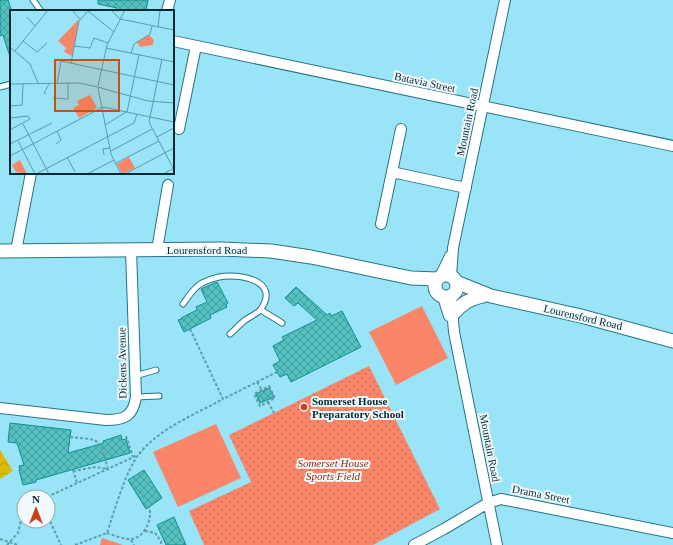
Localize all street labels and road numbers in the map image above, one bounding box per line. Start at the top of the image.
street label: Batavia Street [393,70,457,94]
street label: Mountain Road [454,87,480,157]
street label: Lourensford Road [167,244,248,256]
street label: Lourensford Road [543,302,624,332]
street label: Dickens Avenue [115,327,129,399]
street label: Mountain Road [478,413,503,483]
street label: Drama Street [511,483,571,505]

